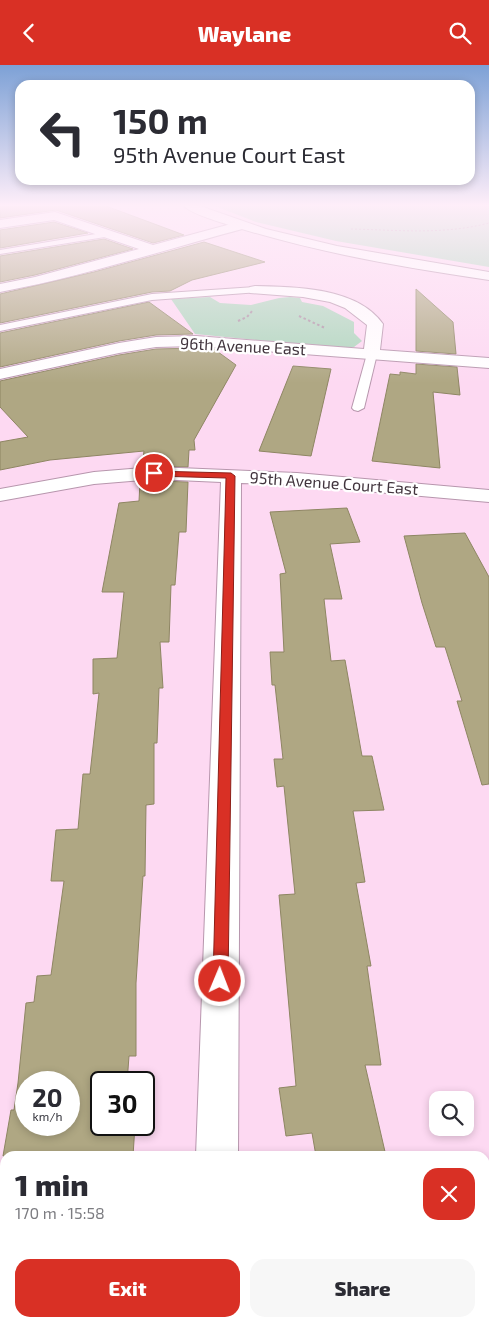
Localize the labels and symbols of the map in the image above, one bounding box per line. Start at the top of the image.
street label: 96th Avenue East [180,333,306,358]
pin [133,452,175,494]
street label: 95th Avenue Court East [249,467,419,498]
position arrow [193,954,245,1006]
speed limit sign: 30 [90,1071,155,1136]

